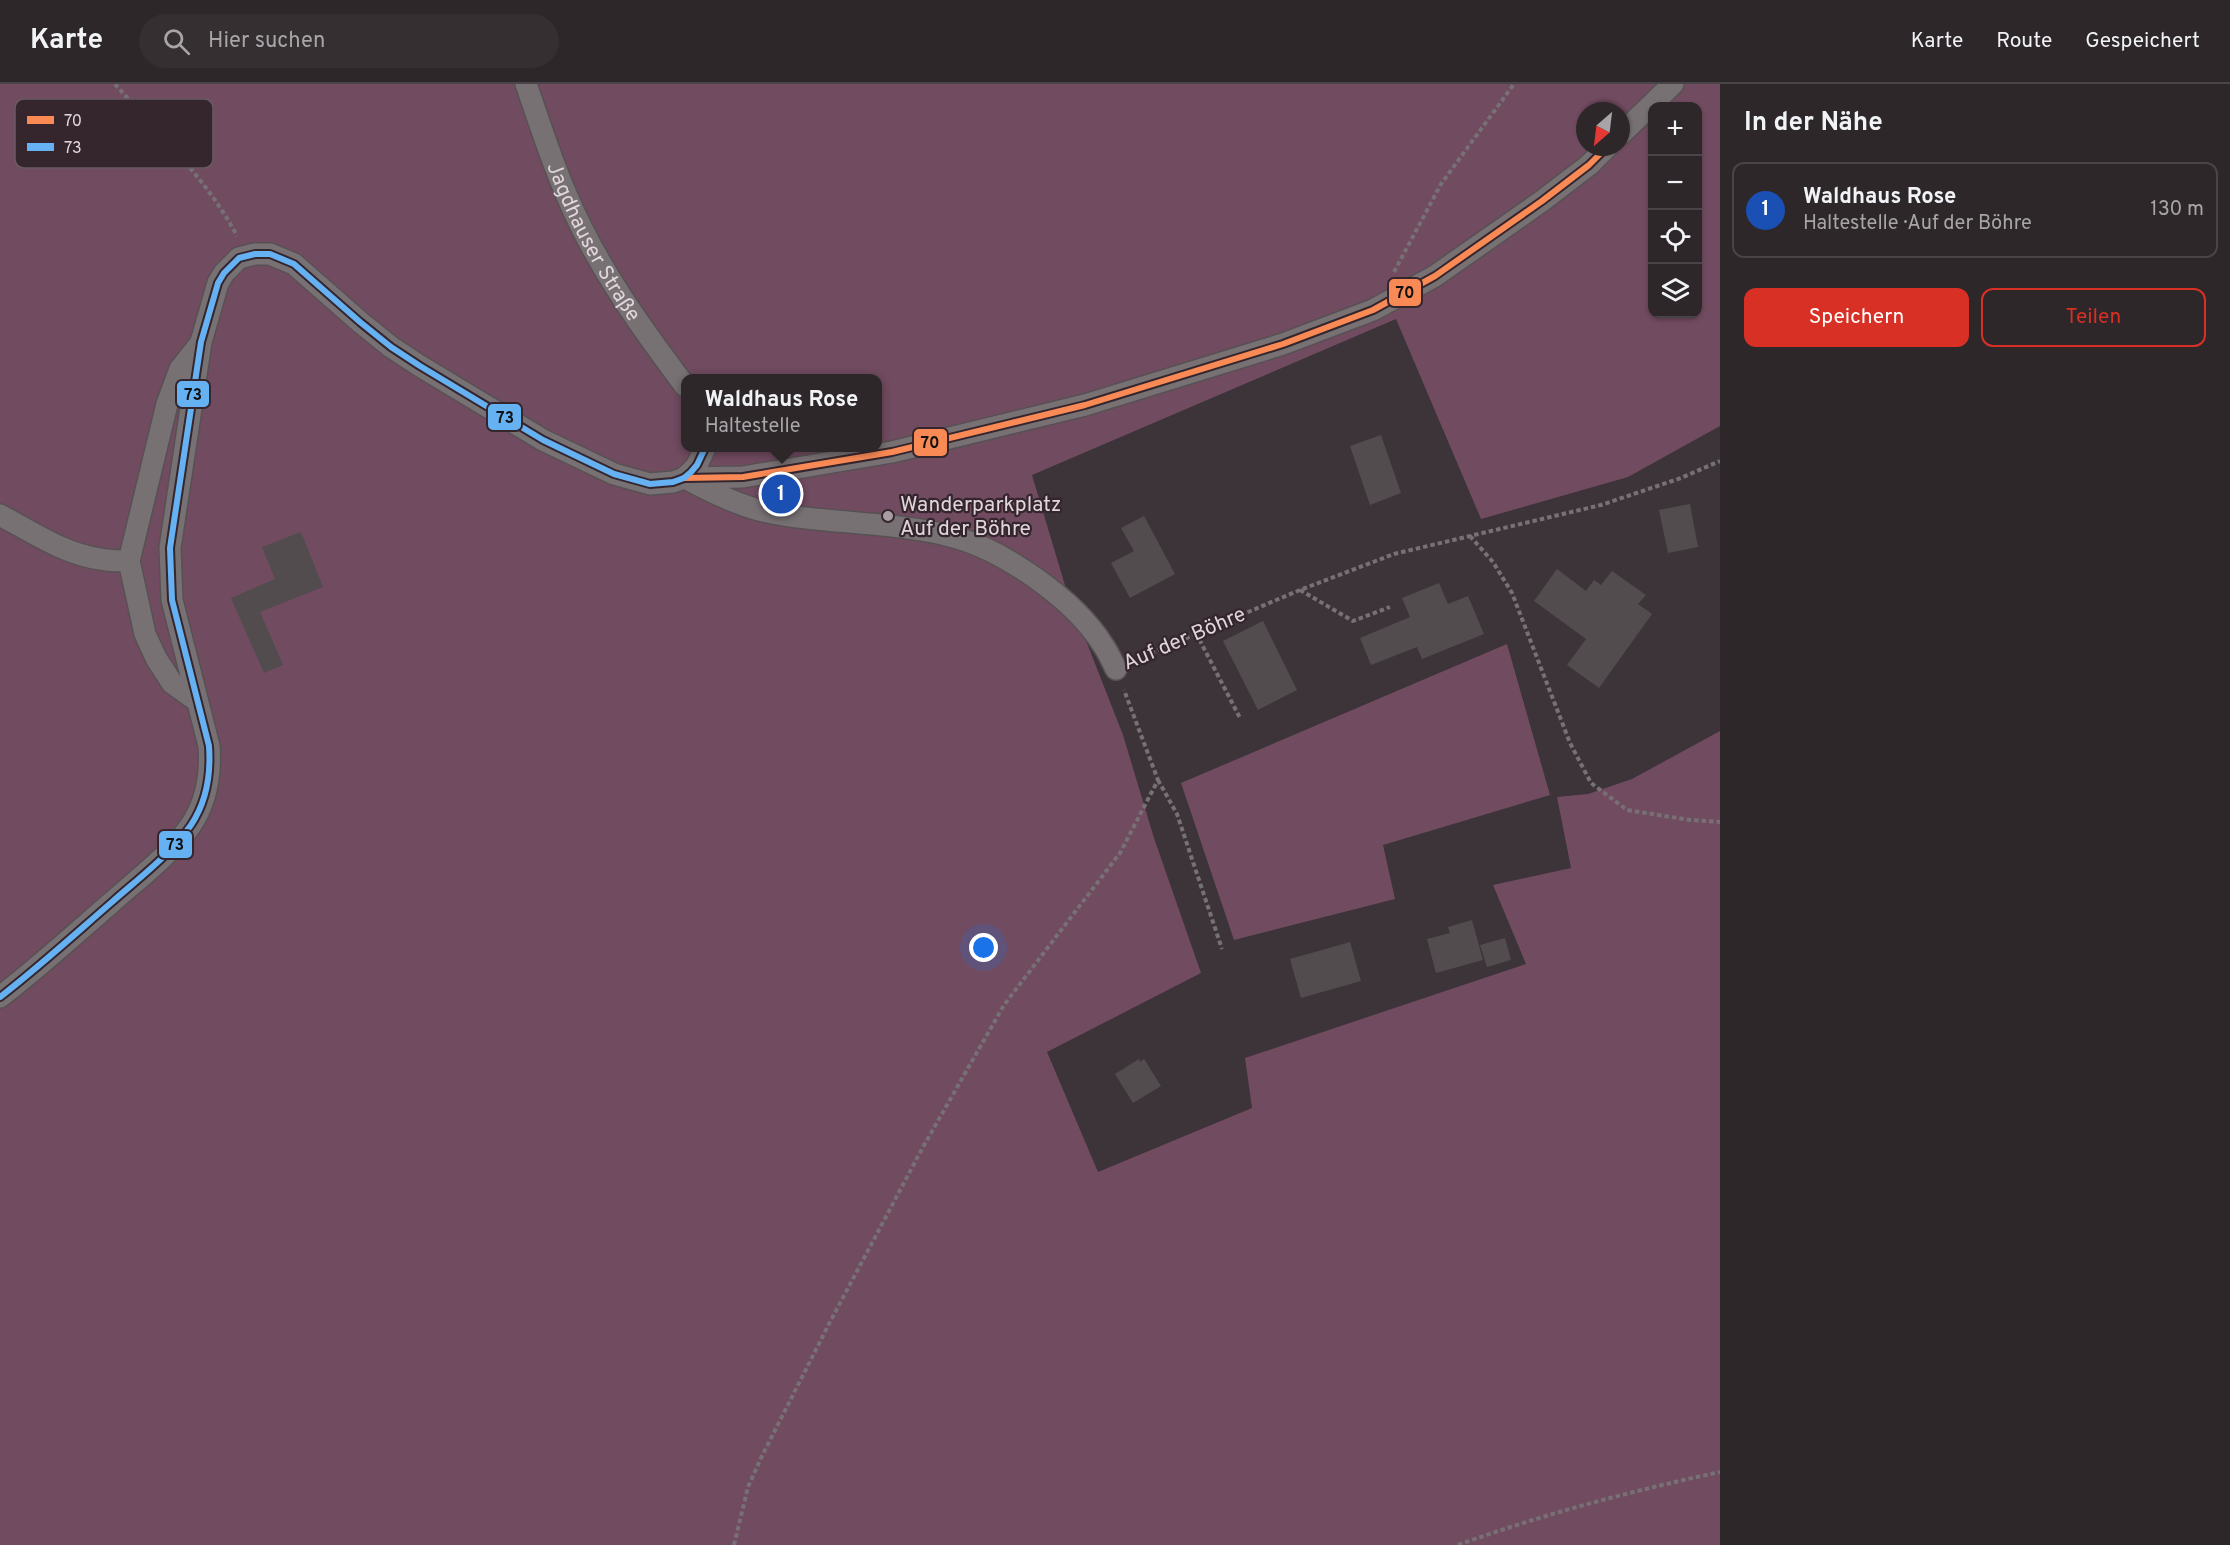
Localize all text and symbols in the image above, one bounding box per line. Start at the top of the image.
search box [139,14,559,68]
text: Karte [30,23,103,59]
icon: search [160,25,193,58]
text: Hier suchen [208,28,325,55]
text: Karte [1911,28,1963,55]
text: Route [1996,28,2052,55]
text: Gespeichert [2085,28,2200,55]
legend [15,99,213,168]
north arrow [1576,102,1630,156]
map controls [1648,102,1702,318]
button: + [1648,102,1702,156]
text: In der Nähe [1744,107,1883,140]
text: 70 [64,112,82,132]
text: 73 [64,139,82,159]
button: − [1648,156,1702,210]
street label: Jagdhauser Straße [540,159,646,327]
text: Waldhaus Rose [1803,184,1956,211]
text: 1 [1762,197,1770,223]
text: 130 m [2150,197,2204,223]
button: locate [1648,210,1702,264]
text: Haltestelle · Auf der Böhre [1803,211,2032,237]
button: layers [1648,264,1702,318]
line badge: 70 [1388,278,1422,307]
text: 70 [1395,284,1415,304]
button: Speichern [1744,288,1969,347]
button: Teilen [1981,288,2206,347]
popup [681,374,882,452]
line badge: 73 [176,380,210,408]
text: 73 [184,386,202,406]
text: Waldhaus Rose [705,387,858,414]
line badge: 73 [487,403,522,431]
text: 73 [496,409,514,429]
text: Haltestelle [705,414,800,440]
line badge: 70 [913,428,948,457]
text: 70 [920,434,940,454]
pin: 1 [762,472,800,516]
place label: Wanderparkplatz Auf der Böhre [900,492,1061,543]
marker: Wanderparkplatz Auf der Böhre [881,509,895,523]
street label: Auf der Böhre [1119,601,1250,677]
line badge: 73 [158,830,193,859]
text: 73 [166,836,184,856]
your location [969,933,998,962]

